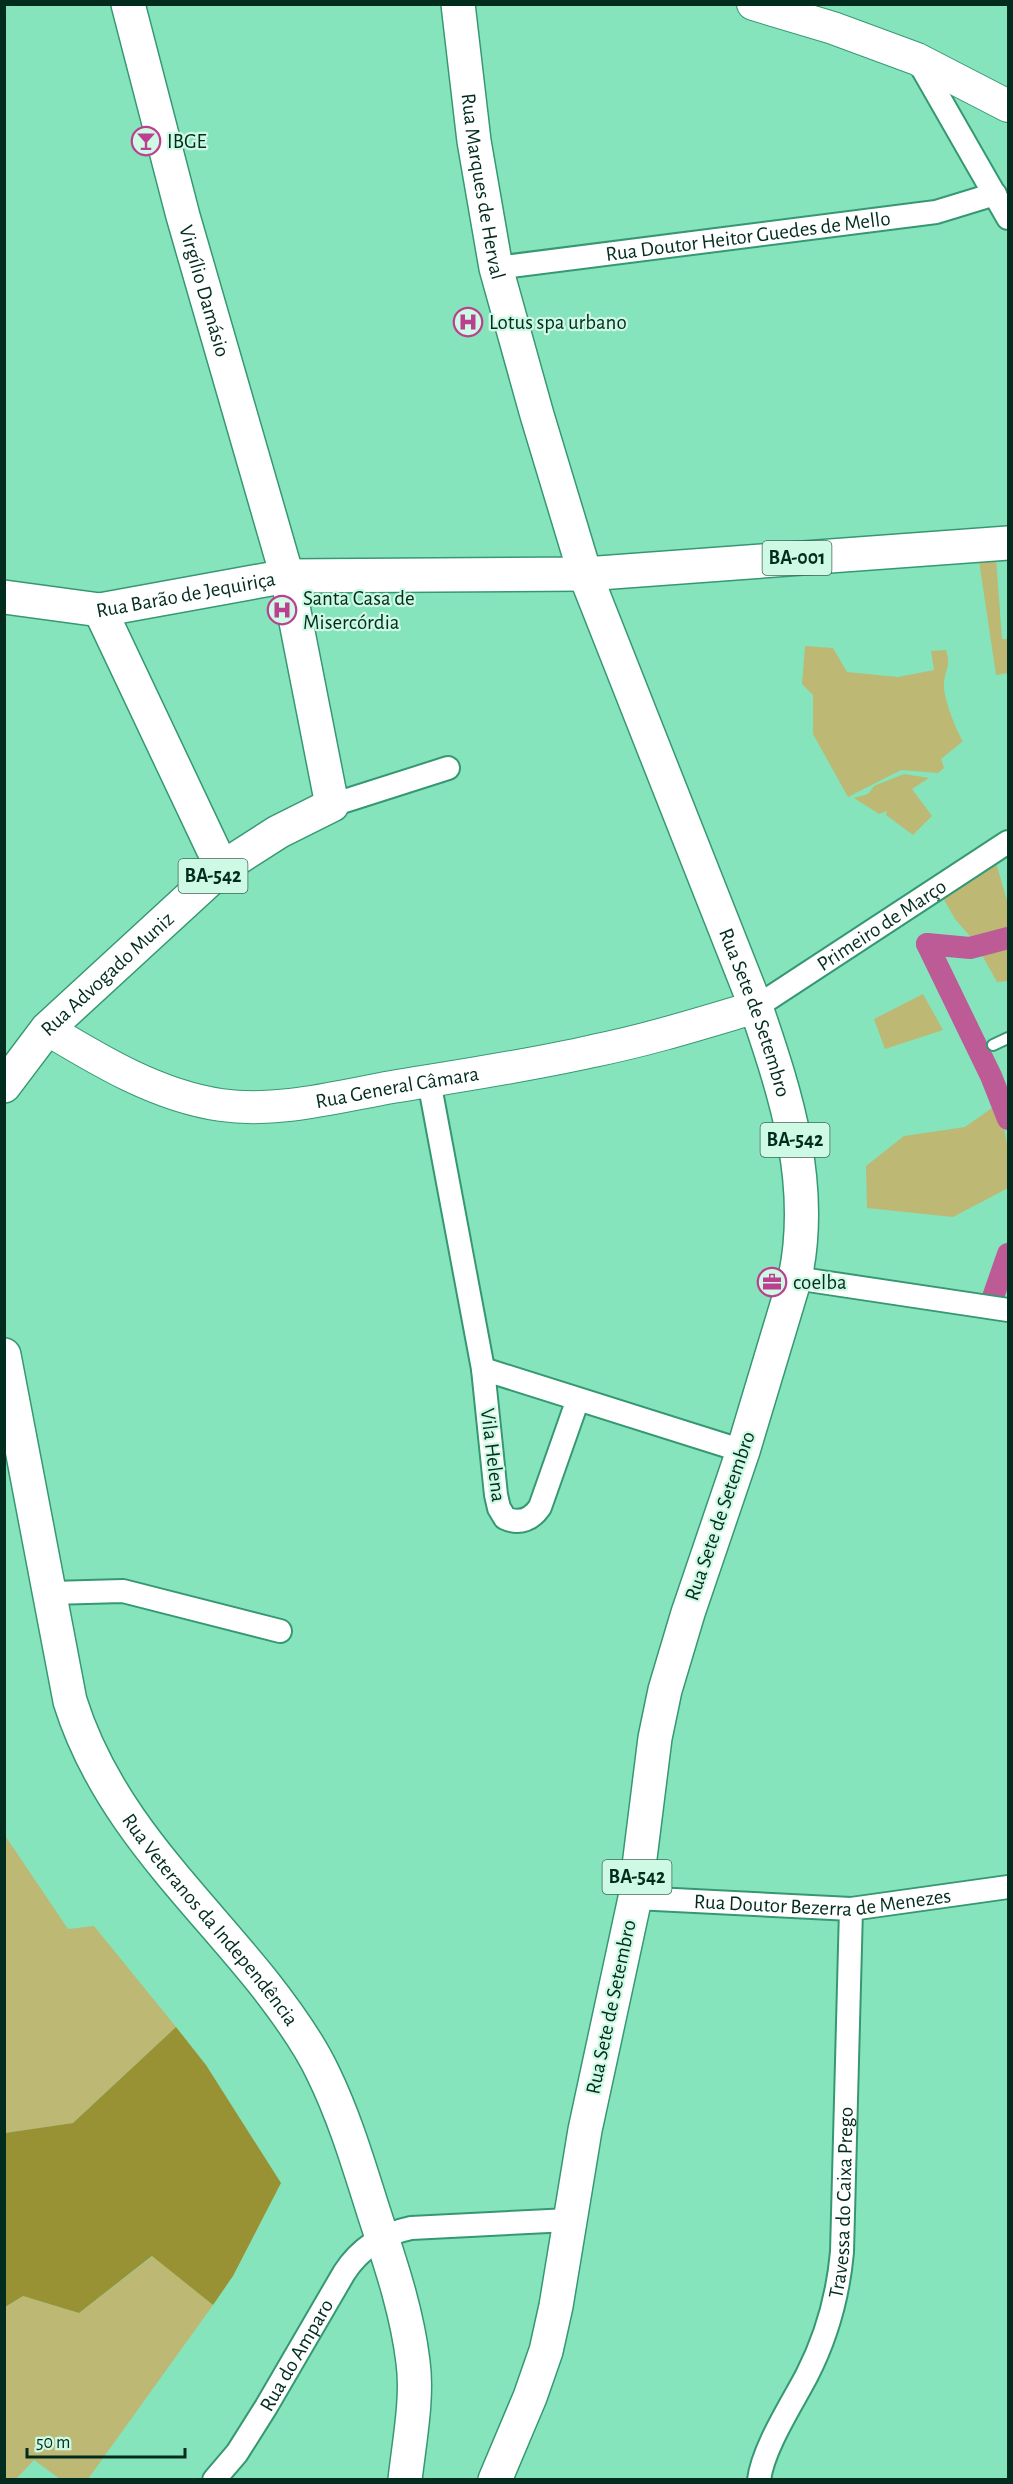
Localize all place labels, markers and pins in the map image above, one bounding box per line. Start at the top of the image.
bar icon: IBGE [130,125,162,157]
place label: IBGE [167,131,207,152]
hospital icon: Lotus spa urbano [452,306,484,338]
place label: Lotus spa urbano [489,312,627,333]
place label: Santa Casa de Misercórdia [303,588,415,633]
hospital icon: Santa Casa de Misercórdia [266,594,298,626]
office icon: coelba [756,1266,788,1298]
place label: coelba [793,1272,847,1293]

